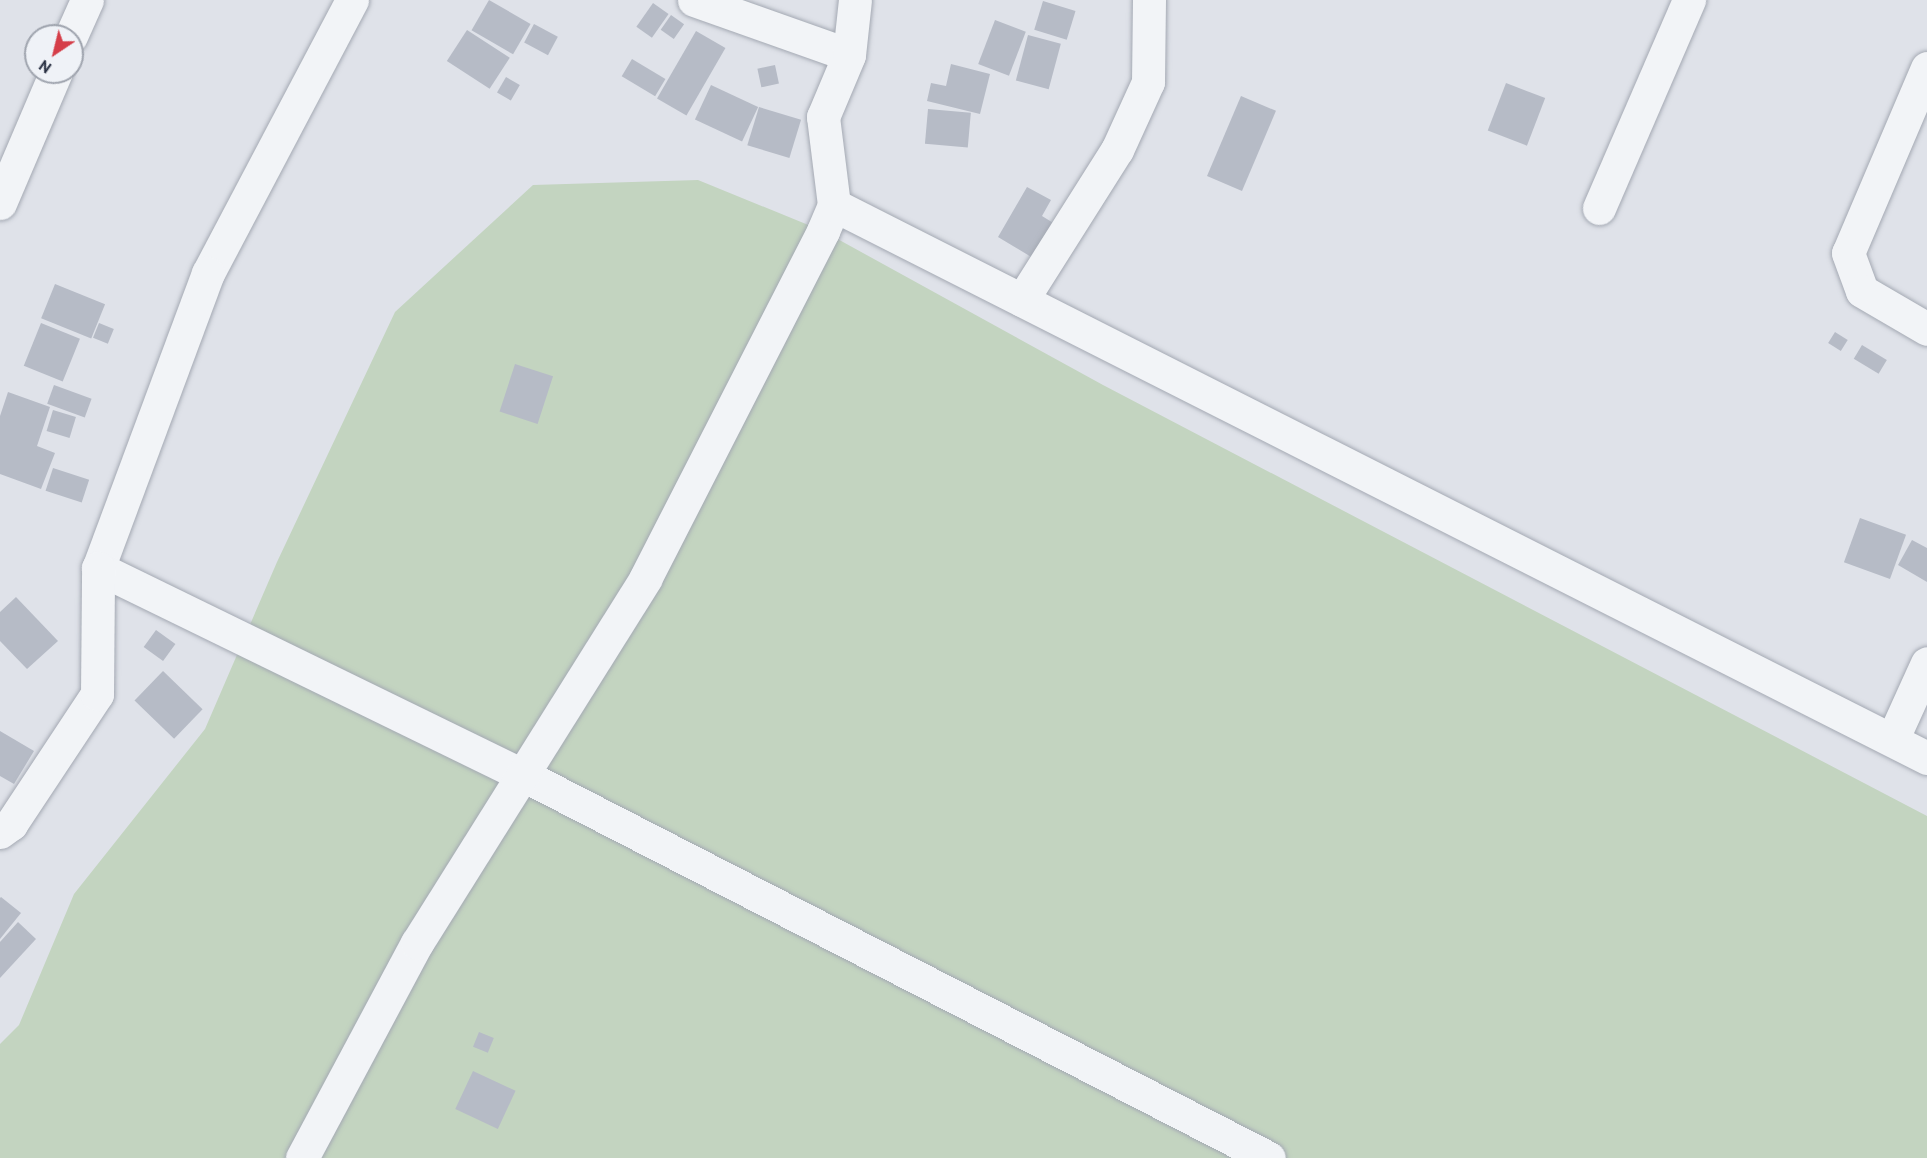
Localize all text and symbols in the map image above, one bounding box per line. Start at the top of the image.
north arrow [24,24,84,84]
text: N [35,56,55,78]

